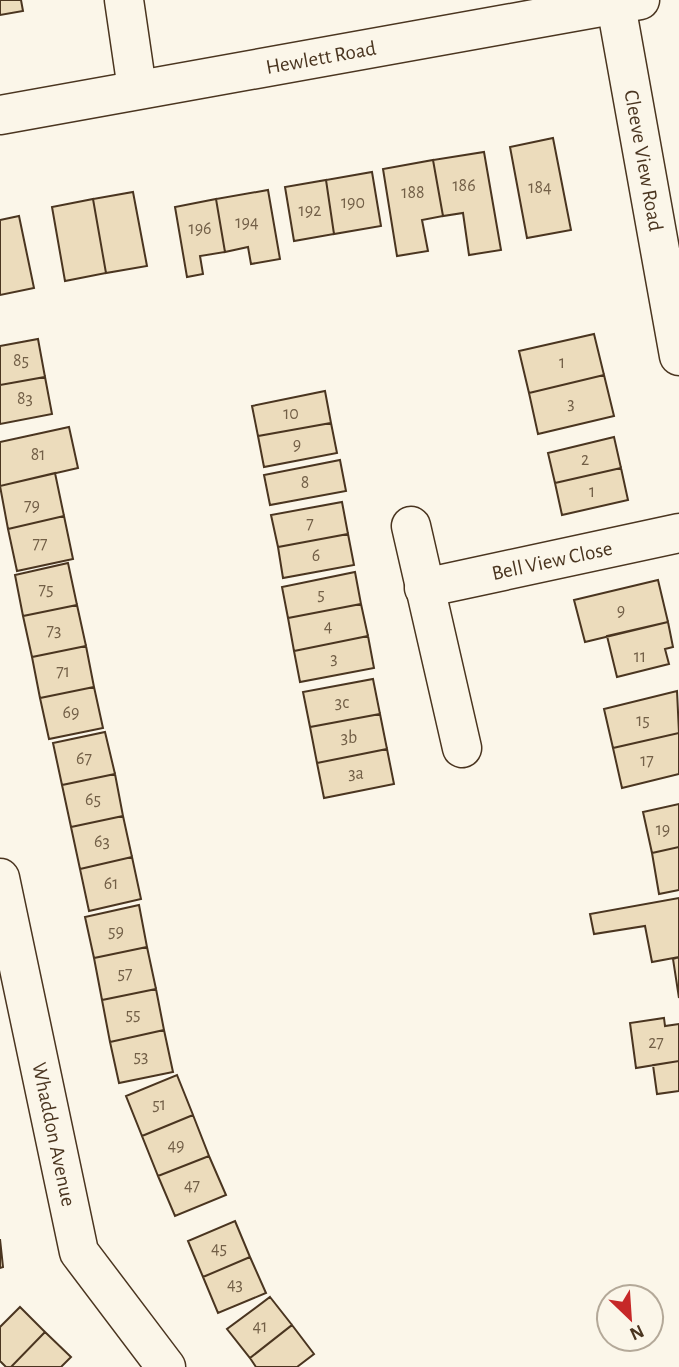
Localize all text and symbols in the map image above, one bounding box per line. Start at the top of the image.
street label: Hewlett Road [264,37,378,78]
street label: Cleeve View Road [621,88,667,233]
house number: 186 [452,177,476,195]
house number: 184 [528,179,552,197]
house number: 188 [401,184,425,202]
house number: 190 [341,194,365,212]
house number: 192 [299,202,321,220]
house number: 194 [235,214,259,232]
house number: 196 [188,220,212,238]
house number: 85 [13,352,29,370]
house number: 1 [559,354,565,372]
house number: 83 [17,390,33,408]
house number: 3 [567,395,575,413]
house number: 10 [283,405,299,423]
house number: 9 [293,436,301,454]
house number: 81 [31,446,45,464]
house number: 2 [581,451,589,469]
house number: 8 [301,474,309,492]
house number: 1 [589,483,595,501]
house number: 79 [24,497,40,515]
house number: 7 [306,515,314,533]
house number: 77 [32,535,48,553]
street label: Bell View Close [490,537,614,584]
house number: 6 [312,547,320,565]
house number: 75 [38,581,54,599]
house number: 5 [317,586,325,604]
house number: 9 [617,602,625,620]
house number: 4 [324,618,333,636]
house number: 73 [47,622,61,640]
house number: 11 [634,648,646,666]
house number: 3 [330,650,338,668]
house number: 71 [56,663,70,681]
house number: 3c [335,694,349,712]
house number: 69 [63,704,79,722]
house number: 15 [636,712,650,730]
house number: 3b [341,729,357,747]
house number: 67 [76,750,92,768]
house number: 17 [640,752,654,770]
house number: 3a [348,765,364,783]
house number: 65 [85,791,101,809]
house number: 19 [656,821,670,839]
house number: 63 [94,833,110,851]
house number: 61 [104,875,118,893]
house number: 59 [108,923,124,941]
house number: 57 [117,965,133,983]
house number: 55 [125,1006,141,1024]
house number: 27 [648,1034,664,1052]
house number: 53 [134,1048,148,1066]
street label: Whaddon Avenue [29,1060,80,1208]
house number: 51 [152,1096,166,1114]
house number: 49 [167,1137,185,1155]
house number: 47 [184,1177,200,1195]
house number: 45 [211,1240,227,1258]
house number: 43 [227,1276,243,1294]
north arrow [595,1283,665,1353]
house number: 41 [253,1318,267,1336]
text: N [627,1321,647,1343]

